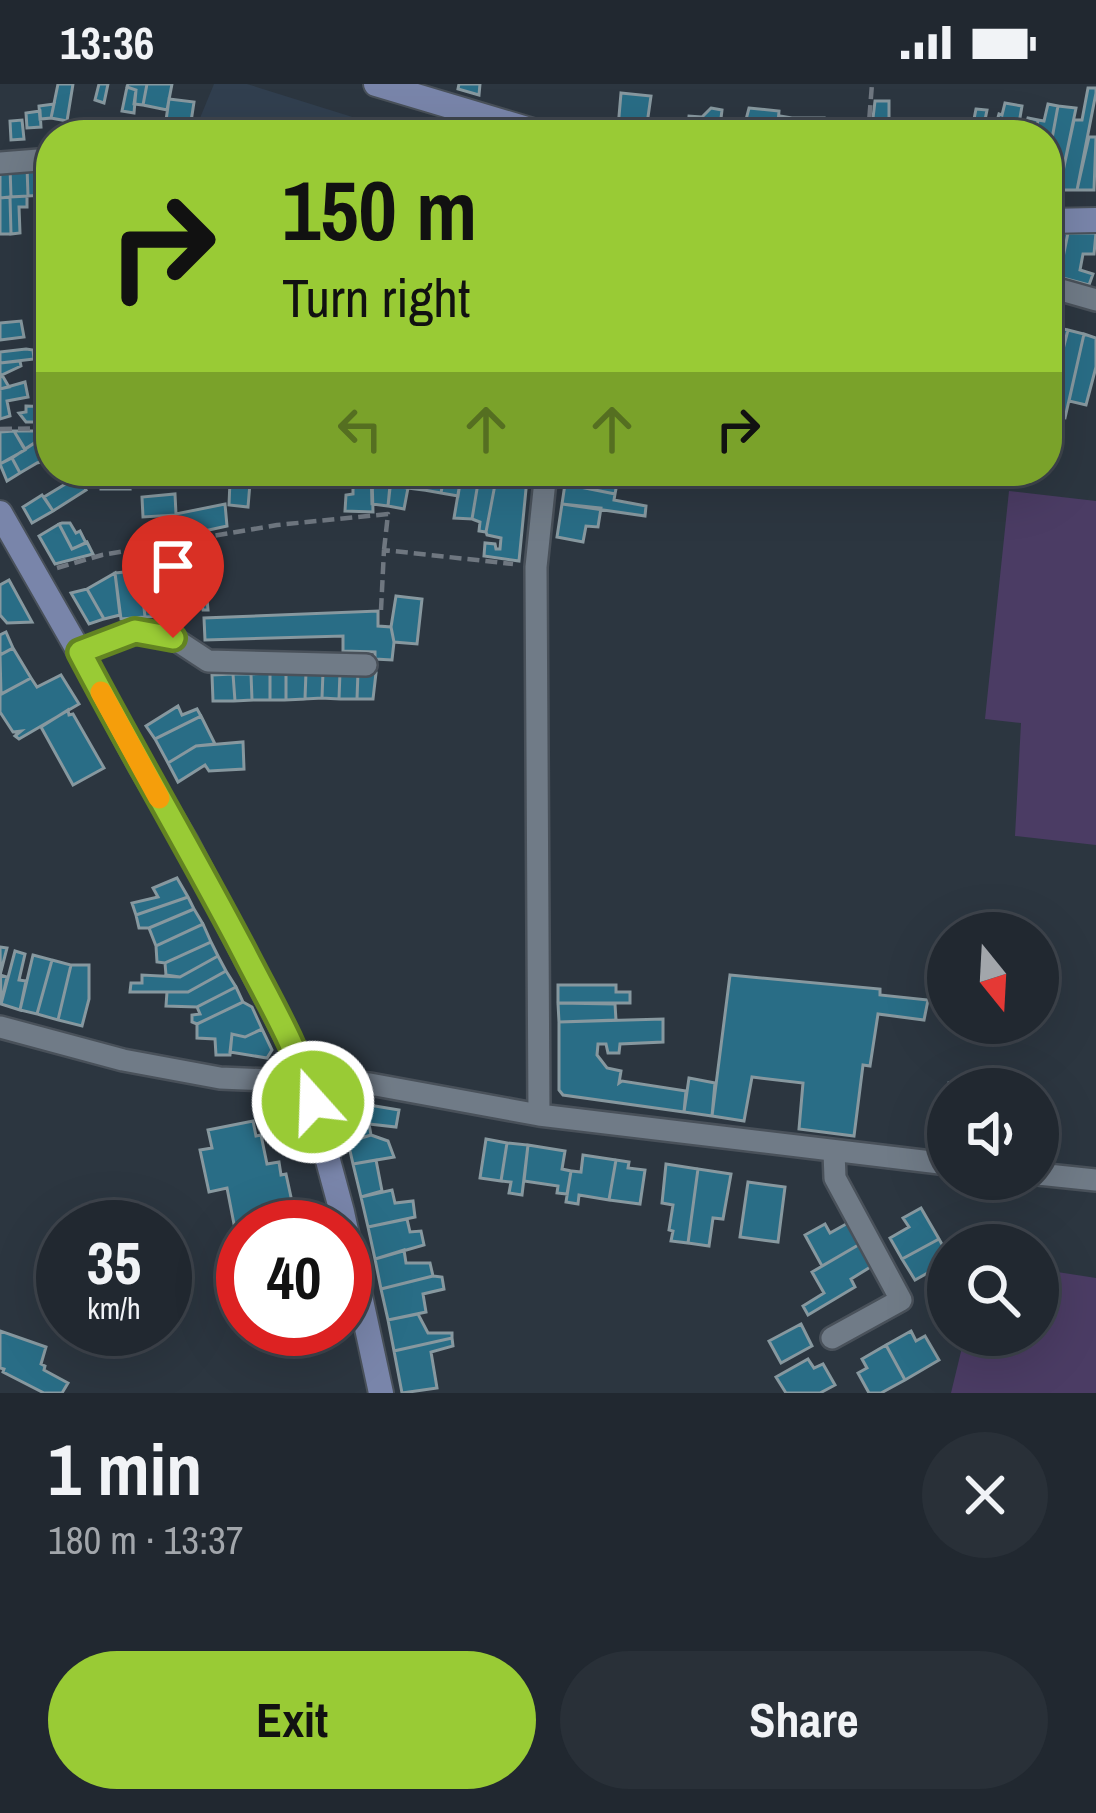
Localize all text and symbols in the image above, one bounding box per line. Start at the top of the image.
text: 13:36 [60,12,154,73]
text: 150 m [282,153,477,266]
icon: right [84,168,240,324]
text: Turn right [282,261,470,334]
icon: left [327,396,393,462]
icon: ahead [453,396,519,462]
icon: ahead [579,396,645,462]
icon: right [705,396,771,462]
pin [122,515,224,638]
icon: arrive [140,533,206,599]
north arrow [927,912,1059,1044]
map controls [927,912,1059,1356]
position arrow [250,1039,376,1165]
button: sound [927,1068,1059,1200]
speed limit sign: 40 [216,1200,372,1356]
text: 35 [87,1222,141,1303]
button: search [927,1224,1059,1356]
text: km/h [87,1288,141,1328]
text: 1 min [48,1420,202,1517]
button: close [922,1432,1048,1558]
text: 180 m · 13:37 [48,1514,244,1566]
button: Exit [48,1651,536,1789]
button: Share [560,1651,1048,1789]

